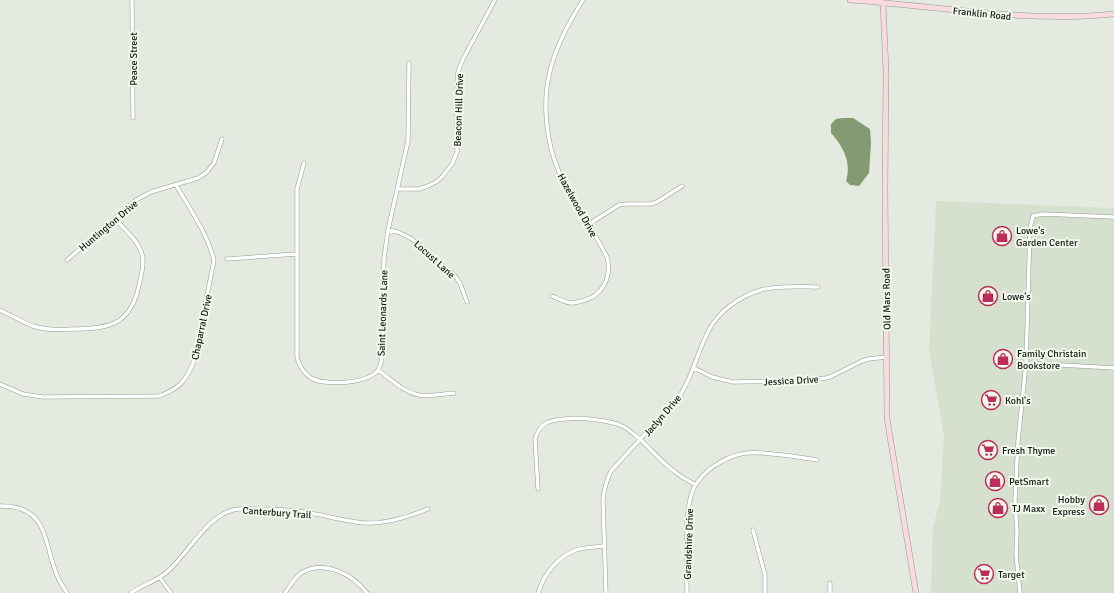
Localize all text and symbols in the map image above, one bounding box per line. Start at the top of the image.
street label: Franklin Road [952,5,1012,23]
street label: Peace Street [128,32,140,86]
street label: Beacon Hill Drive [452,73,466,147]
street label: Hazelwood Drive [555,171,600,240]
street label: Huntington Drive [77,198,141,254]
shop icon: Lowe's Garden Center [991,225,1013,247]
place label: Lowe's Garden Center [1016,225,1078,249]
street label: Locust Lane [411,238,457,281]
street label: Old Mars Road [880,268,894,330]
street label: Saint Leonards Lane [375,270,391,356]
shop icon: Lowe's [977,285,999,307]
place label: Lowe's [1002,291,1031,303]
street label: Chaparral Drive [189,293,215,361]
shop icon: Family Christain Bookstore [992,348,1014,370]
place label: Family Christain Bookstore [1017,348,1087,372]
street label: Jessica Drive [763,374,819,388]
supermarket icon: Kohl's [980,389,1002,411]
street label: Jaclyn Drive [641,392,684,439]
place label: Kohl's [1005,395,1031,407]
supermarket icon: Fresh Thyme [977,439,999,461]
place label: Fresh Thyme [1002,445,1055,457]
shop icon: PetSmart [984,470,1006,492]
place label: PetSmart [1009,476,1049,488]
place label: Hobby Express [1052,494,1086,518]
shop icon: Hobby Express [1088,494,1110,516]
shop icon: TJ Maxx [987,497,1009,519]
place label: TJ Maxx [1012,503,1046,515]
street label: Canterbury Trail [242,505,312,521]
street label: Grandshire Drive [682,508,696,580]
supermarket icon: Target [973,563,995,585]
place label: Target [998,569,1025,581]

